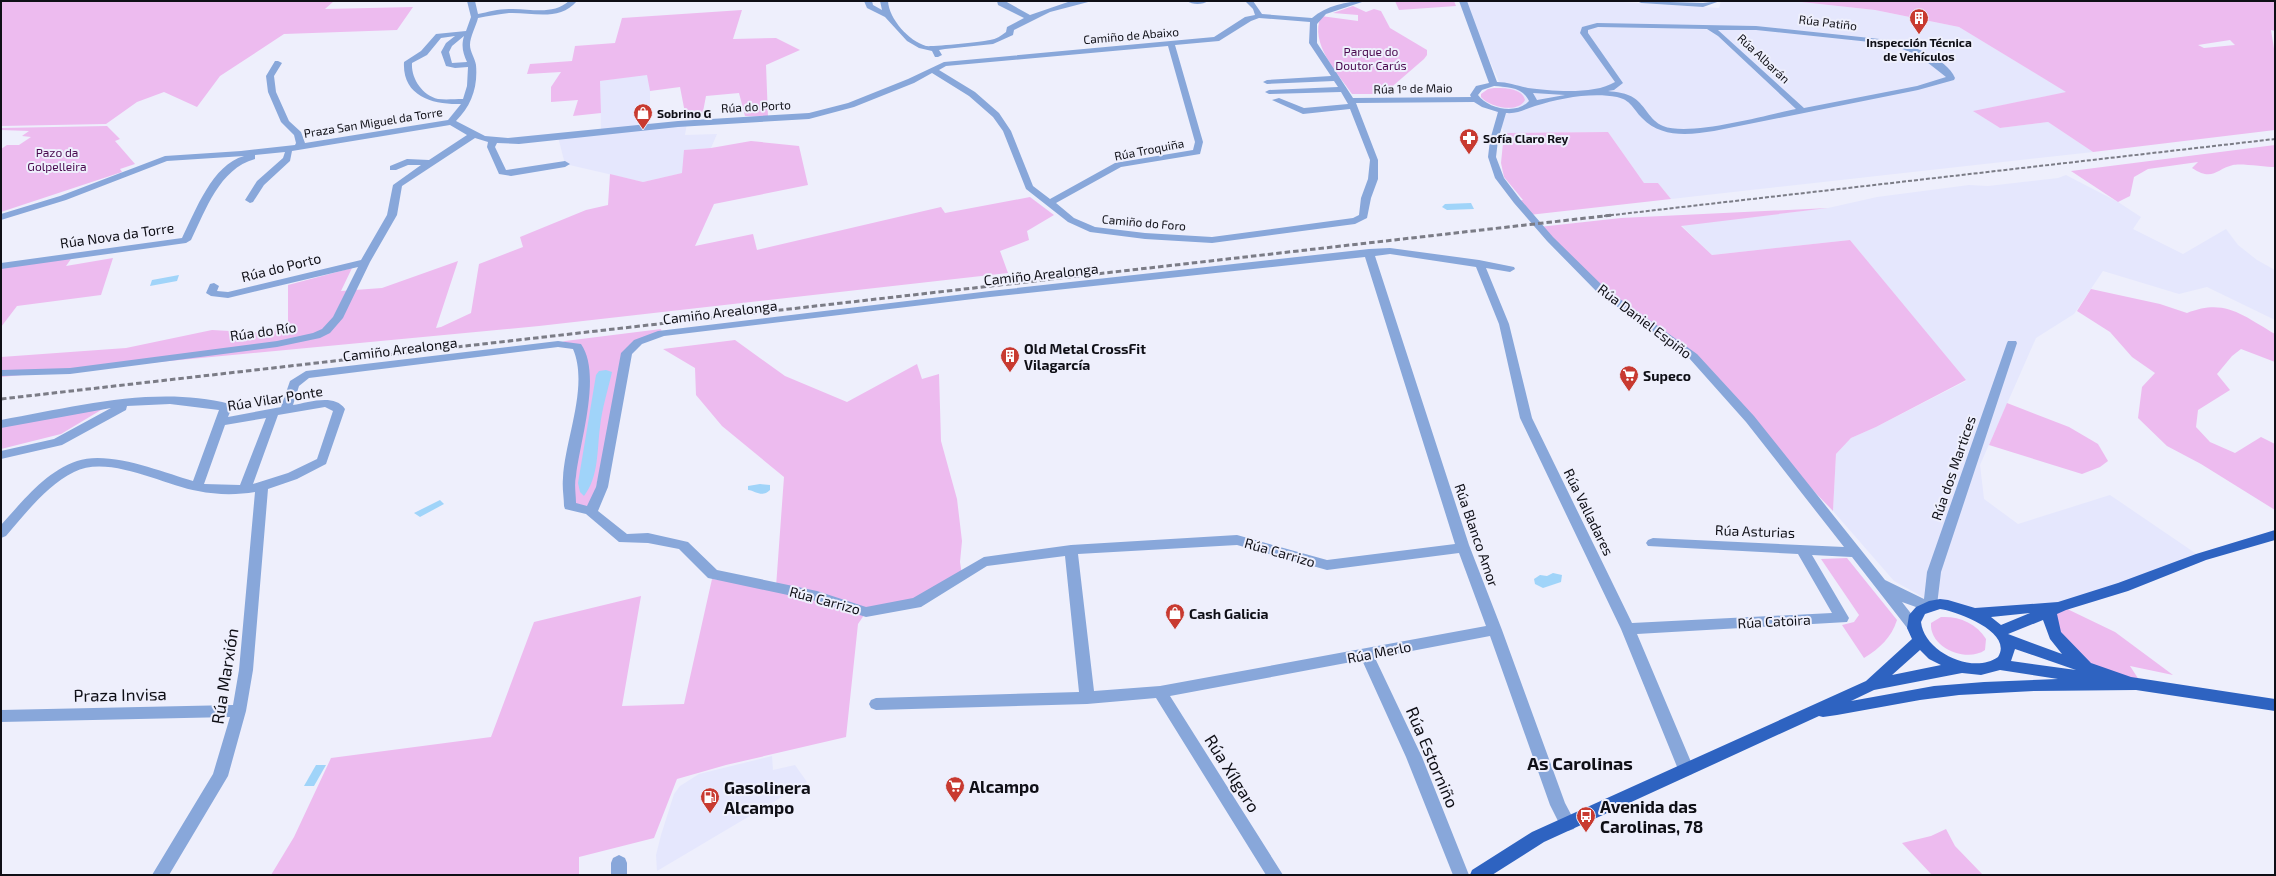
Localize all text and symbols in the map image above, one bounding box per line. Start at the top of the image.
building icon: Inspección Técnica de Vehículos [1908,7,1930,35]
street label: Rúa Patiño [1798,11,1858,33]
street label: Camiño de Abaixo [1083,24,1180,46]
street label: Rúa Albarán [1735,30,1793,86]
place label: Inspección Técnica de Vehículos [1866,35,1972,63]
park label: Parque do Doutor Carús [1335,44,1407,72]
street label: Rúa 1º de Maio [1373,80,1453,96]
street label: Rúa do Porto [721,97,791,115]
shop icon: Sobrino G [632,102,654,130]
street label: Praza San Miguel da Torre [303,104,443,140]
place label: Sobrino G [657,106,712,120]
pharmacy icon: Sofía Claro Rey [1458,127,1480,155]
place label: Sofía Claro Rey [1483,131,1569,146]
street label: Rúa Troquiña [1113,135,1185,163]
park label: Pazo da Golpelleira [27,145,87,173]
street label: Camiño do Foro [1101,211,1187,233]
street label: Rúa Nova da Torre [59,219,175,251]
street label: Rúa do Porto [239,249,323,285]
street label: Camiño Arealonga [983,260,1099,288]
street label: Rúa Daniel Espiño [1595,280,1695,362]
street label: Camiño Arealonga [662,297,778,327]
street label: Rúa do Río [229,318,297,344]
street label: Camiño Arealonga [342,334,458,364]
place label: Old Metal CrossFit Vilagarcía [1024,340,1146,373]
building icon: Old Metal CrossFit Vilagarcía [999,345,1021,373]
supermarket icon: Supeco [1618,364,1640,392]
place label: Supeco [1643,367,1691,384]
street label: Rúa Vilar Ponte [226,382,324,414]
street label: Rúa dos Martices [1927,414,1979,522]
street label: Rúa Valladares [1561,466,1617,558]
street label: Rúa Blanco Amor [1451,481,1503,589]
street label: Rúa Asturias [1715,521,1795,541]
street label: Rúa Carrizo [1243,534,1317,570]
street label: Rúa Carrizo [788,582,862,618]
shop icon: Cash Galicia [1164,602,1186,630]
place label: Cash Galicia [1189,605,1269,622]
street label: Rúa Catoira [1737,611,1811,631]
street label: Rúa Marxión [207,626,241,726]
street label: Rúa Merlo [1345,637,1413,667]
street label: Praza Invisa [73,683,167,705]
street label: Rúa Estorniño [1403,703,1463,811]
street label: Rúa Xílgaro [1200,730,1265,816]
district label: As Carolinas [1527,752,1633,774]
supermarket icon: Alcampo [944,775,966,803]
place label: Alcampo [969,776,1039,796]
place label: Gasolinera Alcampo [724,777,811,817]
fuel station icon: Gasolinera Alcampo [699,786,721,814]
place label: Avenida das Carolinas, 78 [1600,796,1703,836]
bus stop icon: Avenida das Carolinas, 78 [1575,805,1597,833]

